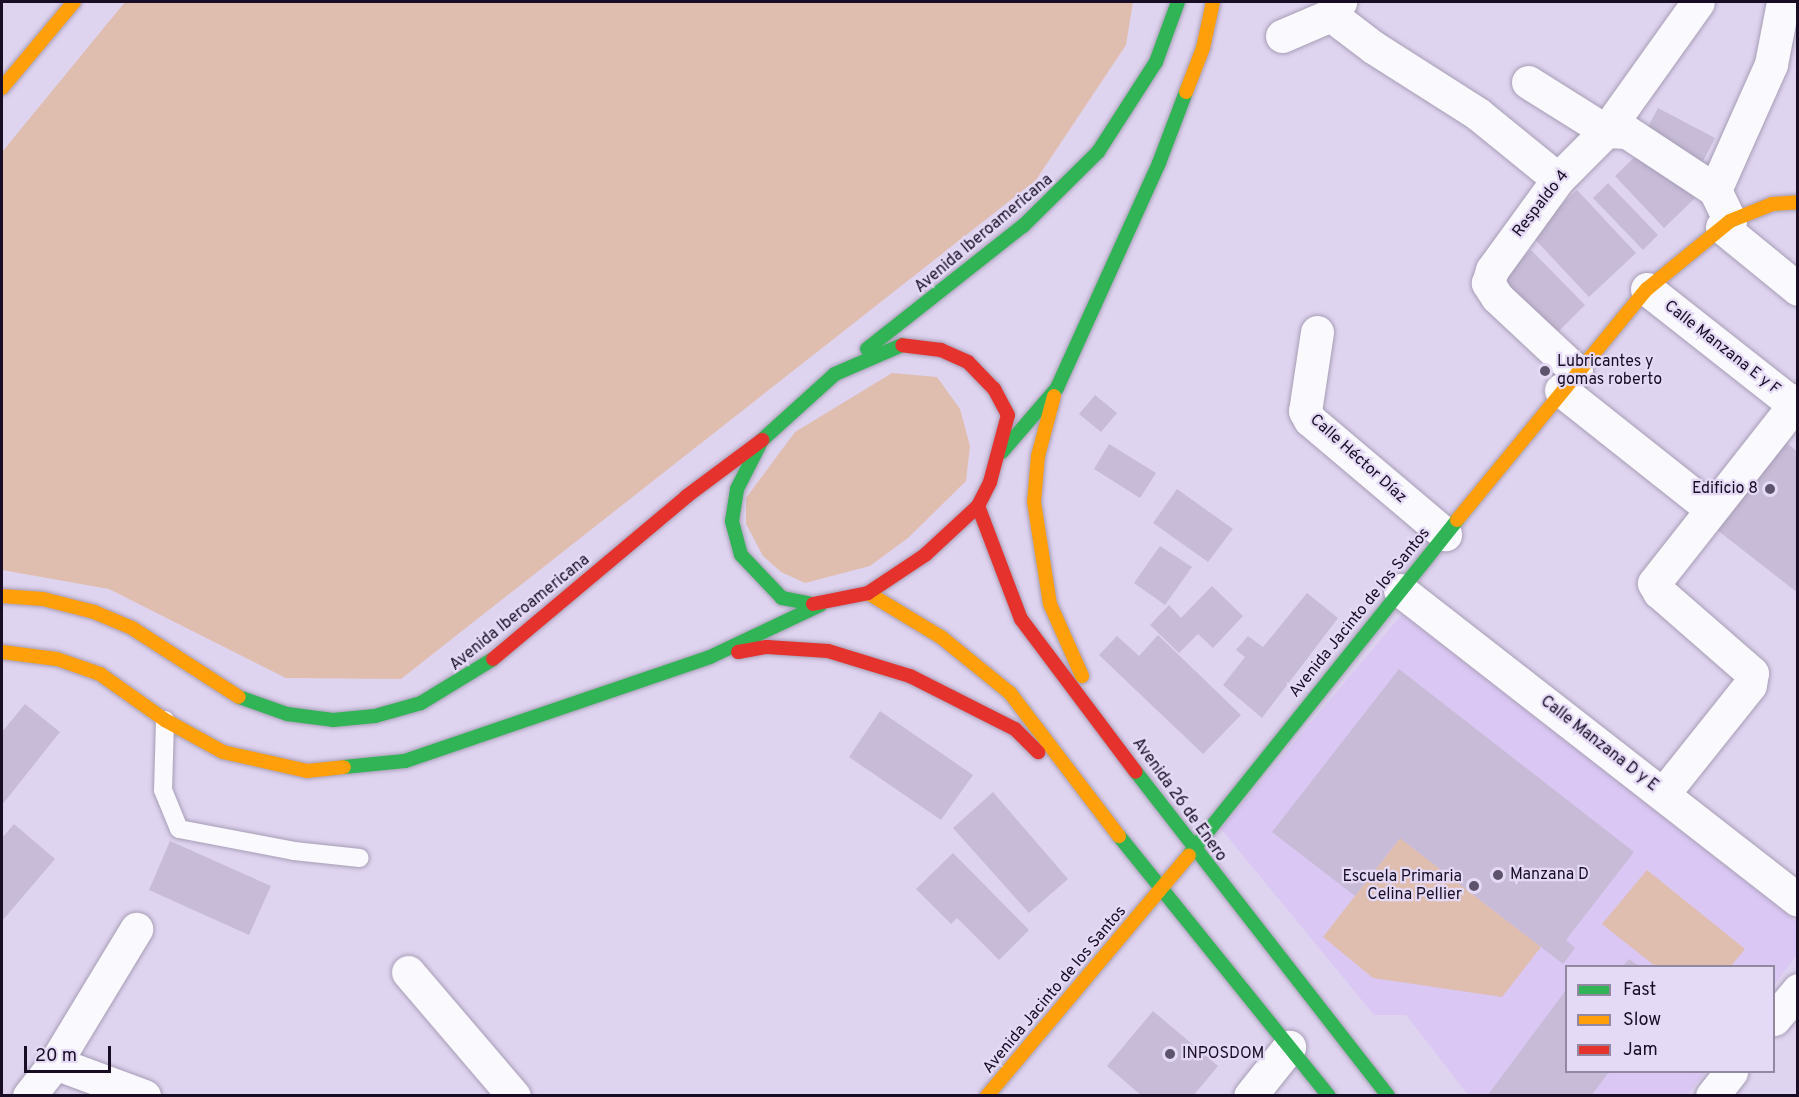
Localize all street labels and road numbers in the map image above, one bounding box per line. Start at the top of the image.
street label: Respaldo 4 [1509,167,1573,241]
street label: Avenida Iberoamericana [911,171,1057,297]
street label: Calle Manzana E y F [1660,297,1784,399]
street label: Calle Héctor Díaz [1306,411,1410,507]
street label: Avenida Jacinto de los Santos [1286,524,1434,702]
street label: Avenida Iberoamericana [446,551,594,675]
street label: Calle Manzana D y E [1536,692,1662,796]
street label: Avenida 26 de Enero [1128,735,1230,865]
street label: Avenida Jacinto de los Santos [979,902,1131,1078]

